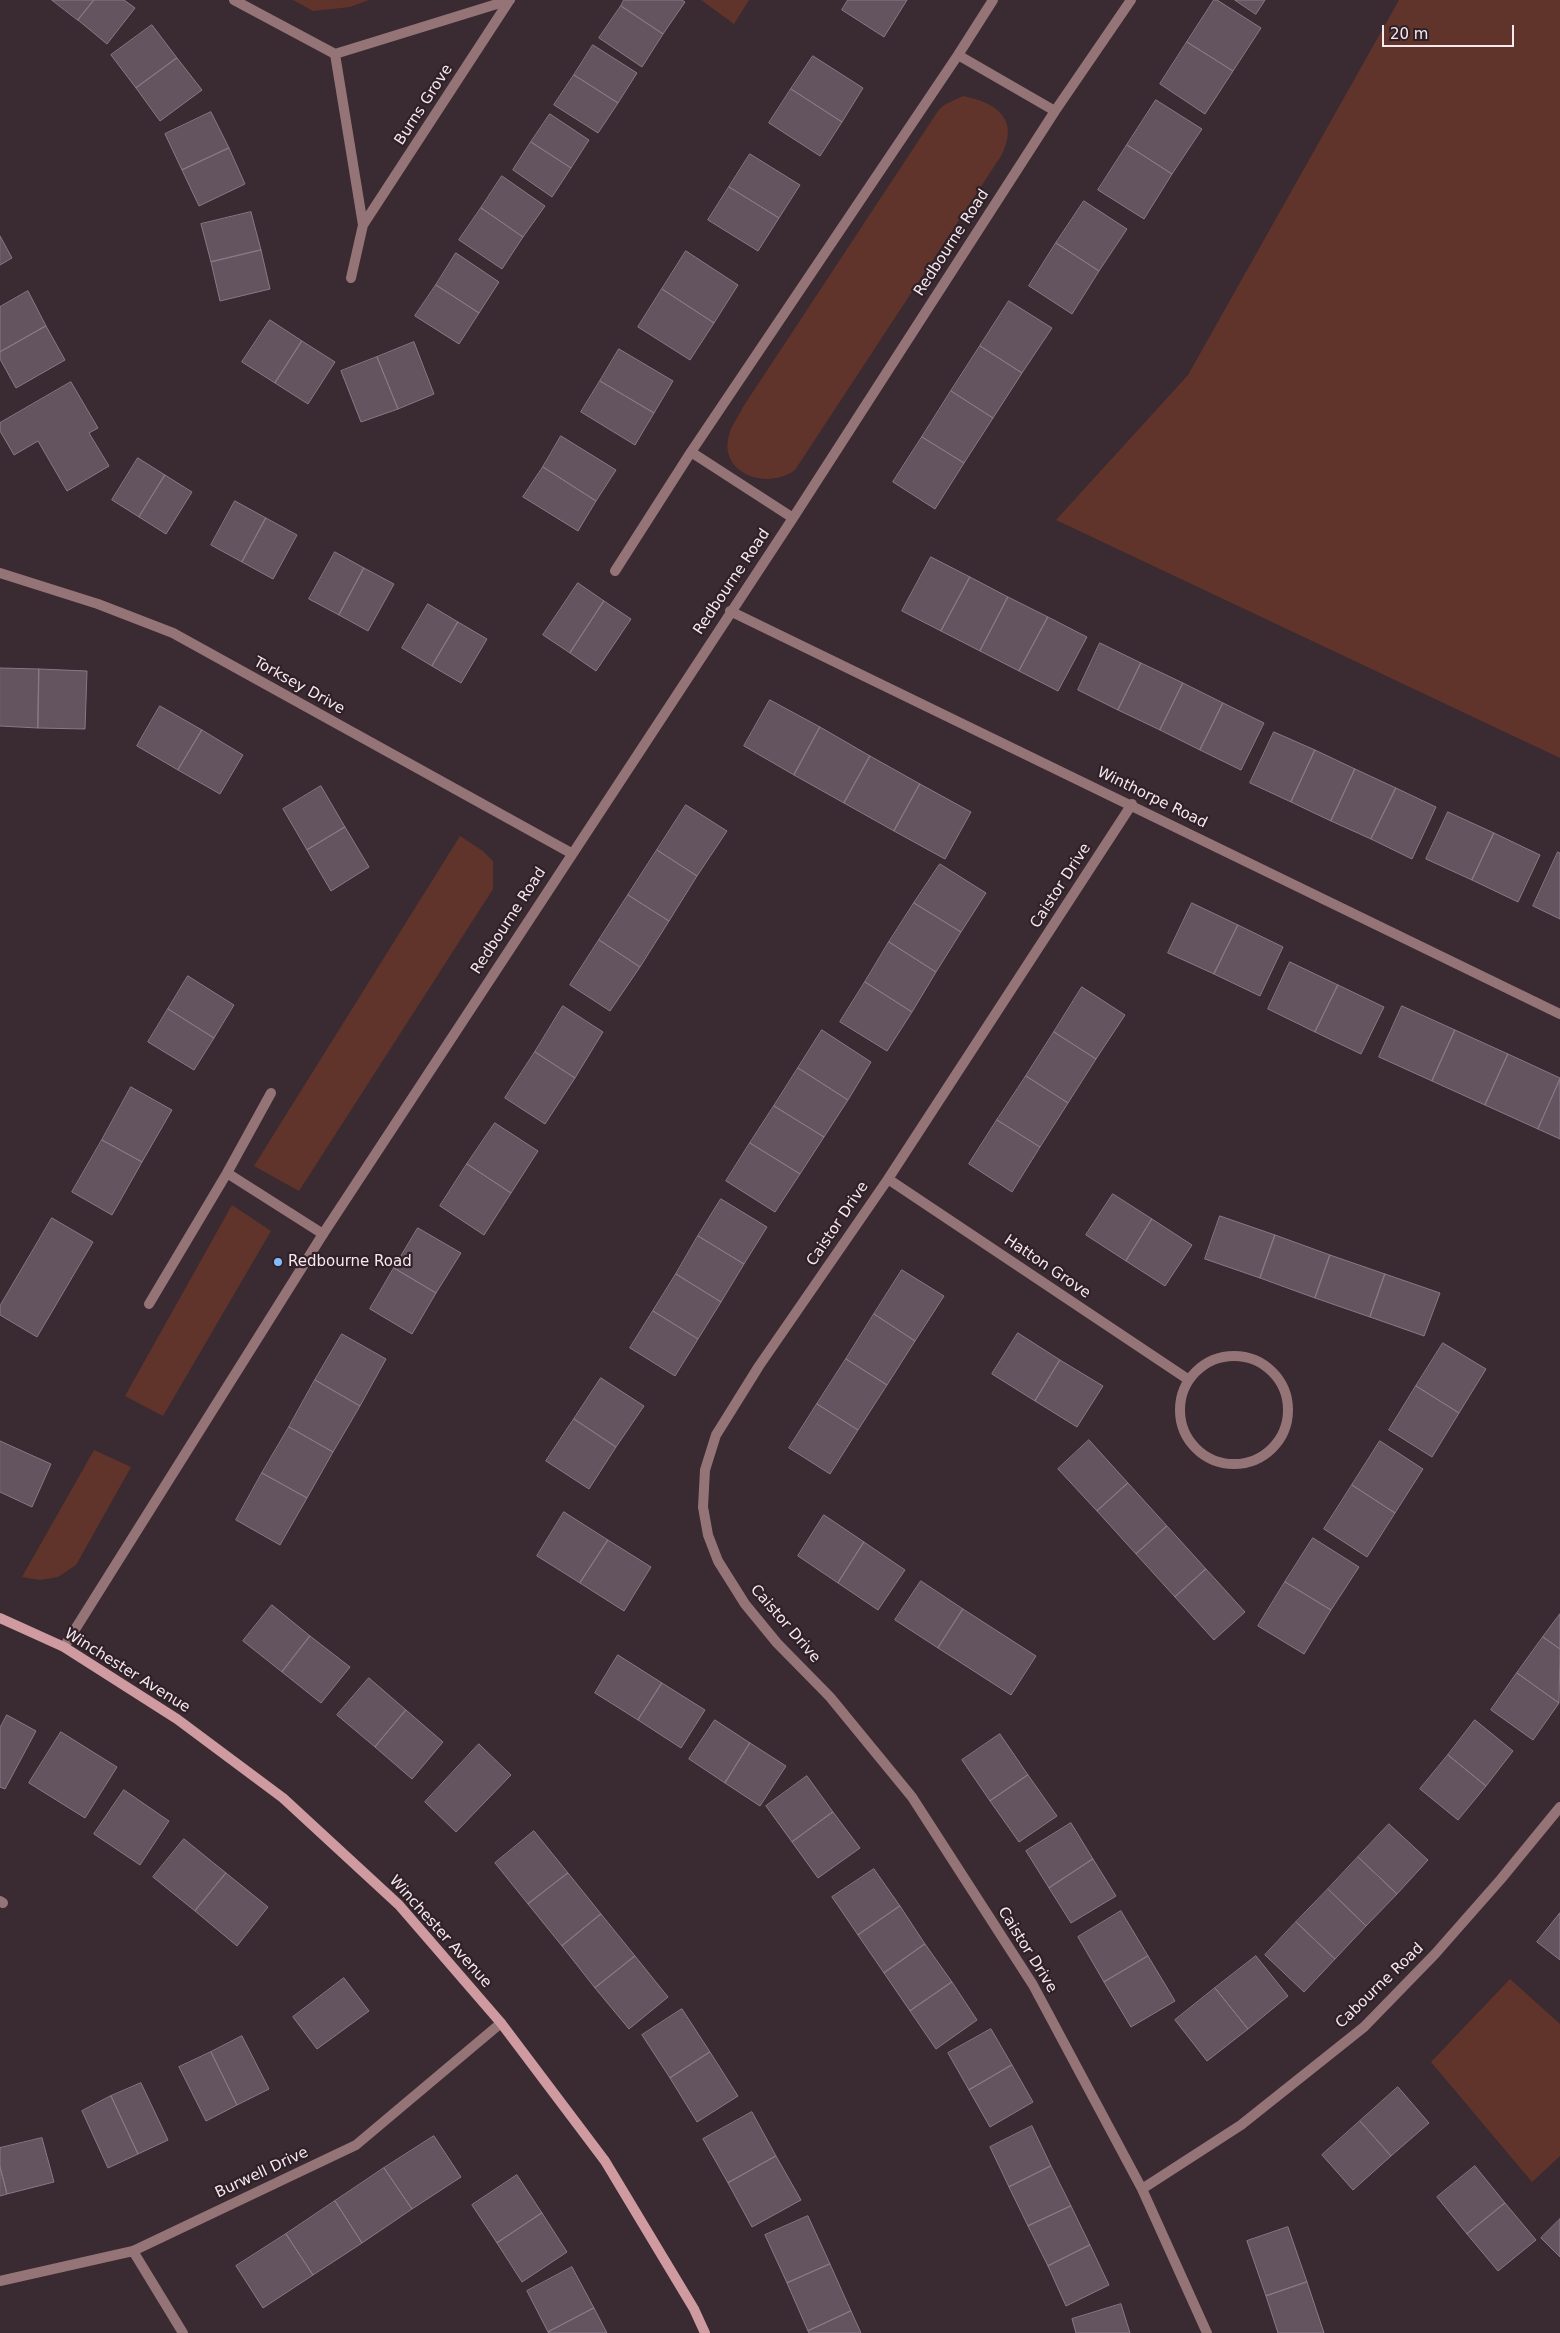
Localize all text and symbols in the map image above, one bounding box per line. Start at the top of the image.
scale bar [1385,15,1518,47]
text: 20 m [1390,25,1428,43]
street label: Burns Grove [391,61,457,149]
street label: Redbourne Road [911,186,993,300]
street label: Redbourne Road [690,526,774,638]
street label: Torksey Drive [250,654,348,718]
street label: Winthorpe Road [1094,764,1210,832]
street label: Caistor Drive [1027,840,1095,932]
street label: Redbourne Road [468,864,550,978]
street label: Caistor Drive [803,1178,873,1270]
street label: Hatton Grove [1000,1231,1094,1303]
place label: Redbourne Road [288,1253,412,1271]
marker: Redbourne Road [272,1256,284,1268]
street label: Caistor Drive [746,1581,824,1667]
street label: Winchester Avenue [61,1625,193,1717]
street label: Winchester Avenue [385,1872,495,1992]
street label: Caistor Drive [993,1904,1061,1996]
street label: Cabourne Road [1332,1940,1428,2032]
street label: Burwell Drive [213,2144,311,2202]

